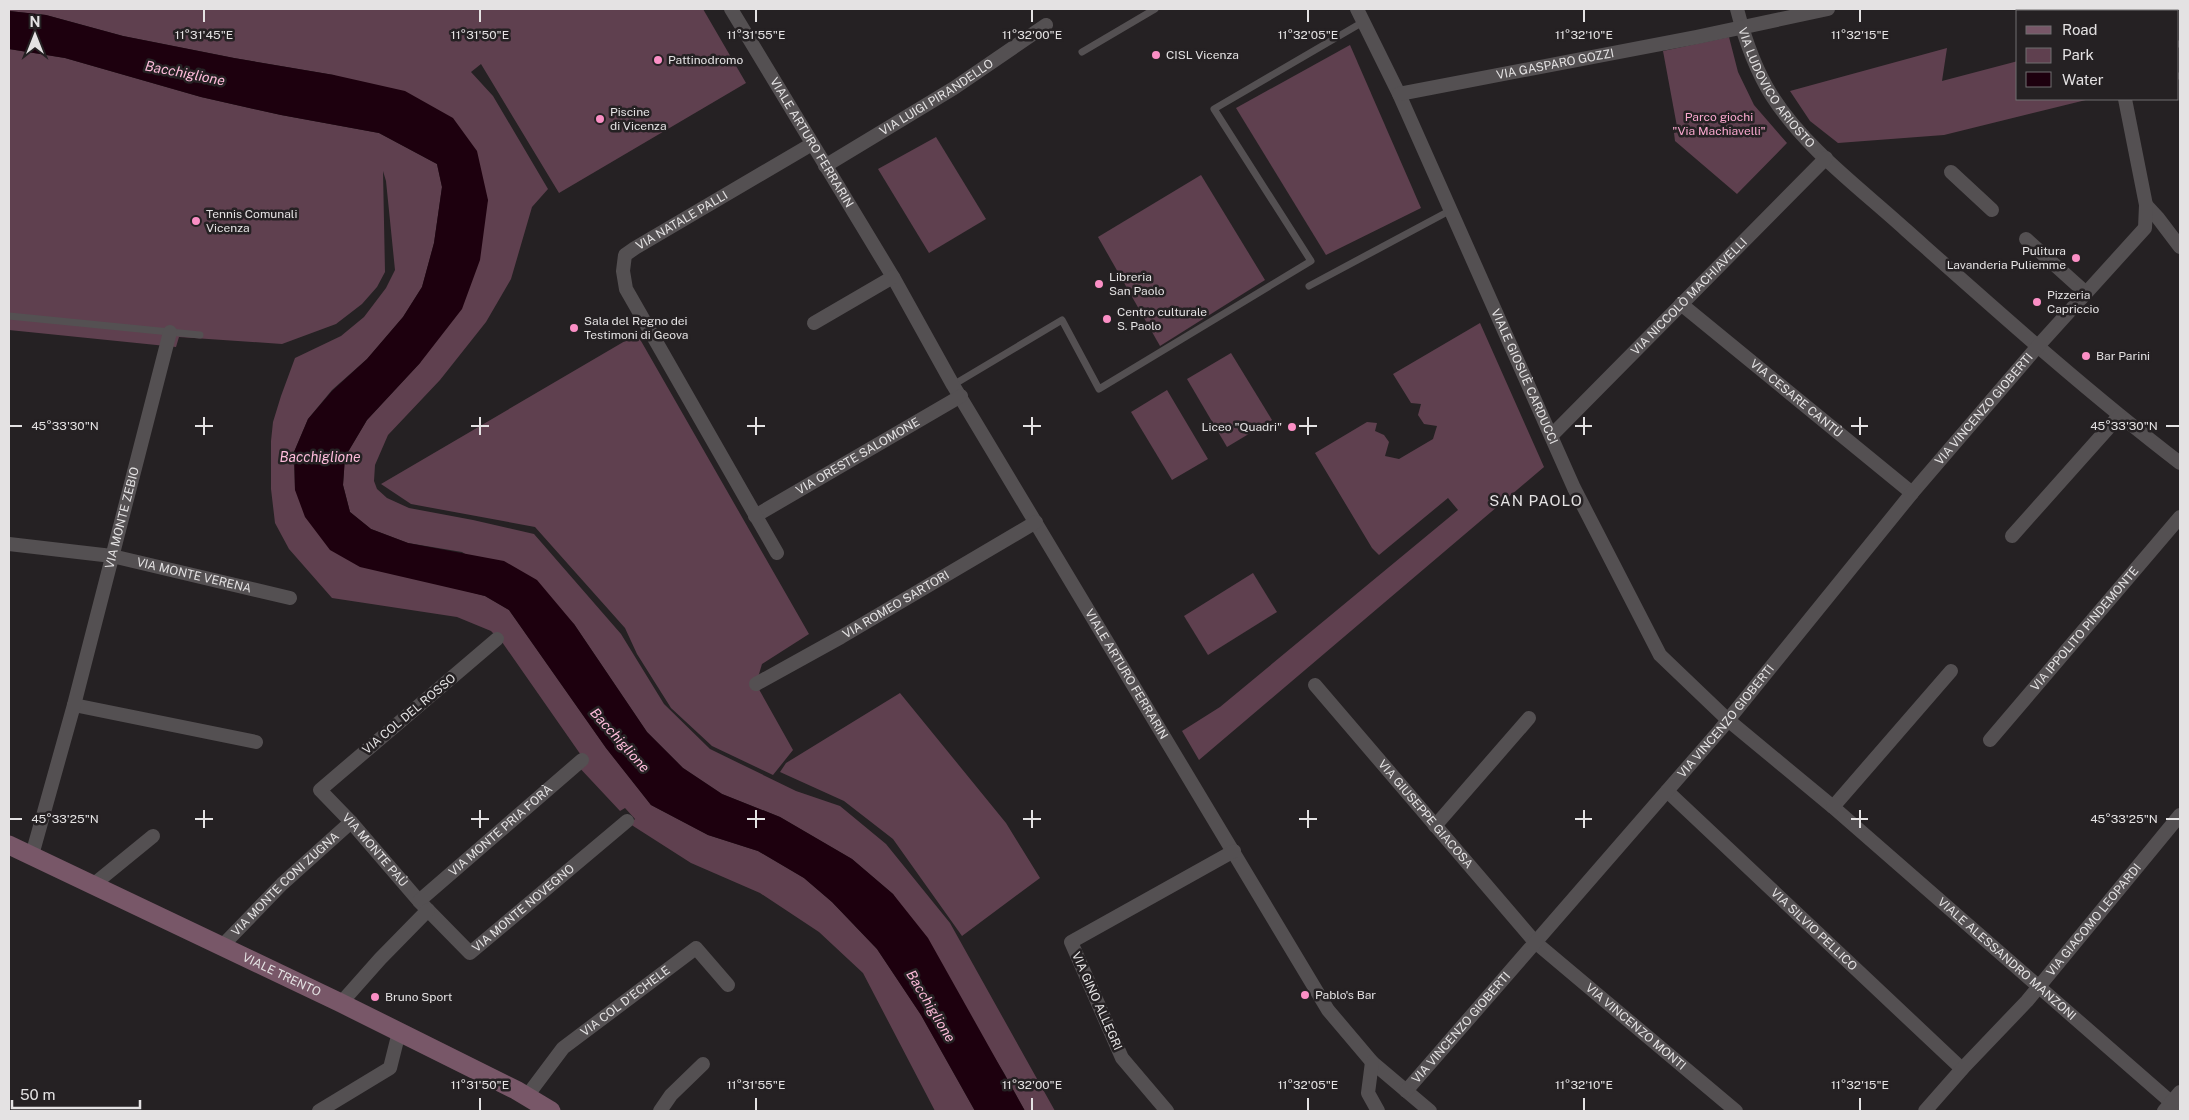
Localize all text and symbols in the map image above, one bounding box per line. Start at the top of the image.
north arrow [10,10,60,60]
legend [2016,10,2179,100]
text: N [30,14,40,30]
text: Road [2062,21,2098,38]
street label: VIA LUDOVICO ARIOSTO [1736,26,1818,151]
text: 11°31'45"E [175,28,233,42]
text: 11°31'50"E [451,28,509,42]
text: 11°31'55"E [727,28,785,42]
text: 11°32'00"E [1002,28,1062,42]
text: 11°32'05"E [1278,28,1338,42]
text: 11°32'10"E [1555,28,1613,42]
text: 11°32'15"E [1831,28,1889,42]
street label: VIA GASPARO GOZZI [1495,46,1615,82]
text: Park [2062,46,2094,63]
place label: CISL Vicenza [1166,48,1239,62]
marker: CISL Vicenza [1150,49,1162,61]
place label: Pattinodromo [668,53,743,67]
marker: Pattinodromo [652,54,664,66]
street label: VIA LUIGI PIRANDELLO [877,56,996,138]
water label: Bacchiglione [144,57,227,89]
text: Water [2062,71,2104,88]
street label: VIALE ARTURO FERRARIN [767,75,856,210]
place label: Piscine di Vicenza [610,105,667,133]
park label: Parco giochi "Via Machiavelli" [1672,110,1766,138]
marker: Piscine di Vicenza [594,113,606,125]
street label: VIA NATALE PALLI [633,188,730,253]
place label: Tennis Comunali Vicenza [206,207,297,235]
marker: Tennis Comunali Vicenza [190,215,202,227]
street label: VIA NICCOLÒ MACHIAVELLI [1628,235,1750,358]
place label: Pulitura Lavanderia Puliemme [1947,244,2066,272]
marker: Pulitura Lavanderia Puliemme [2070,252,2082,264]
place label: Libreria San Paolo [1109,270,1165,298]
marker: Libreria San Paolo [1093,278,1105,290]
place label: Pizzeria Capriccio [2047,288,2100,316]
marker: Pizzeria Capriccio [2031,296,2043,308]
place label: Centro culturale S. Paolo [1117,305,1207,333]
street label: VIALE GIOSUÈ CARDUCCI [1488,307,1561,446]
marker: Centro culturale S. Paolo [1101,313,1113,325]
place label: Sala del Regno dei Testimoni di Geova [584,314,688,342]
marker: Sala del Regno dei Testimoni di Geova [568,322,580,334]
place label: Bar Parini [2096,349,2150,363]
street label: VIA VINCENZO GIOBERTI [1932,350,2036,468]
marker: Bar Parini [2080,350,2092,362]
street label: VIA CESARE CANTÙ [1747,357,1845,440]
street label: VIA ORESTE SALOMONE [794,415,922,498]
text: 45°33'30"N [31,419,99,433]
text: 45°33'30"N [2090,419,2158,433]
place label: Liceo "Quadri" [1202,420,1282,434]
marker: Liceo "Quadri" [1286,421,1298,433]
water label: Bacchiglione [279,449,361,465]
street label: VIA MONTE ZEBIO [102,465,142,570]
district label: SAN PAOLO [1489,492,1583,509]
street label: VIA MONTE VERENA [135,555,253,596]
street label: VIA IPPOLITO PINDEMONTE [2028,564,2141,694]
street label: VIA ROMEO SARTORI [840,568,952,641]
street label: VIALE ARTURO FERRARIN [1082,607,1171,742]
street label: VIA VINCENZO GIOBERTI [1675,662,1777,780]
street label: VIA COL DEL ROSSO [360,671,458,757]
water label: Bacchiglione [587,704,653,776]
street label: VIA GIUSEPPE GIACOSA [1375,757,1476,872]
street label: VIA MONTE PRIA FORÀ [446,781,556,879]
street label: VIA MONTE PAÙ [339,810,410,889]
text: 45°33'25"N [31,812,99,826]
text: 45°33'25"N [2090,812,2158,826]
street label: VIA MONTE CONI ZUGNA [229,829,342,939]
street label: VIA MONTE NOVEGNO [470,861,577,955]
street label: VIA GIACOMO LEOPARDI [2043,861,2144,979]
street label: VIA SILVIO PELLICO [1768,886,1860,974]
street label: VIALE ALESSANDRO MANZONI [1935,895,2079,1023]
street label: VIALE TRENTO [240,950,323,999]
street label: VIA GINO ALLEGRI [1069,950,1125,1052]
street label: VIA COL D'ECHELE [578,963,673,1039]
water label: Bacchiglione [903,967,959,1045]
street label: VIA VINCENZO GIOBERTI [1409,969,1513,1086]
street label: VIA VINCENZO MONTI [1583,981,1689,1073]
place label: Pablo's Bar [1315,988,1376,1002]
marker: Pablo's Bar [1299,989,1311,1001]
place label: Bruno Sport [385,990,453,1004]
marker: Bruno Sport [369,991,381,1003]
scale bar [12,1078,140,1110]
text: 11°31'50"E [451,1078,509,1092]
text: 11°31'55"E [727,1078,785,1092]
text: 11°32'00"E [1002,1078,1062,1092]
text: 11°32'05"E [1278,1078,1338,1092]
text: 11°32'10"E [1555,1078,1613,1092]
text: 11°32'15"E [1831,1078,1889,1092]
text: 50 m [20,1086,55,1103]

